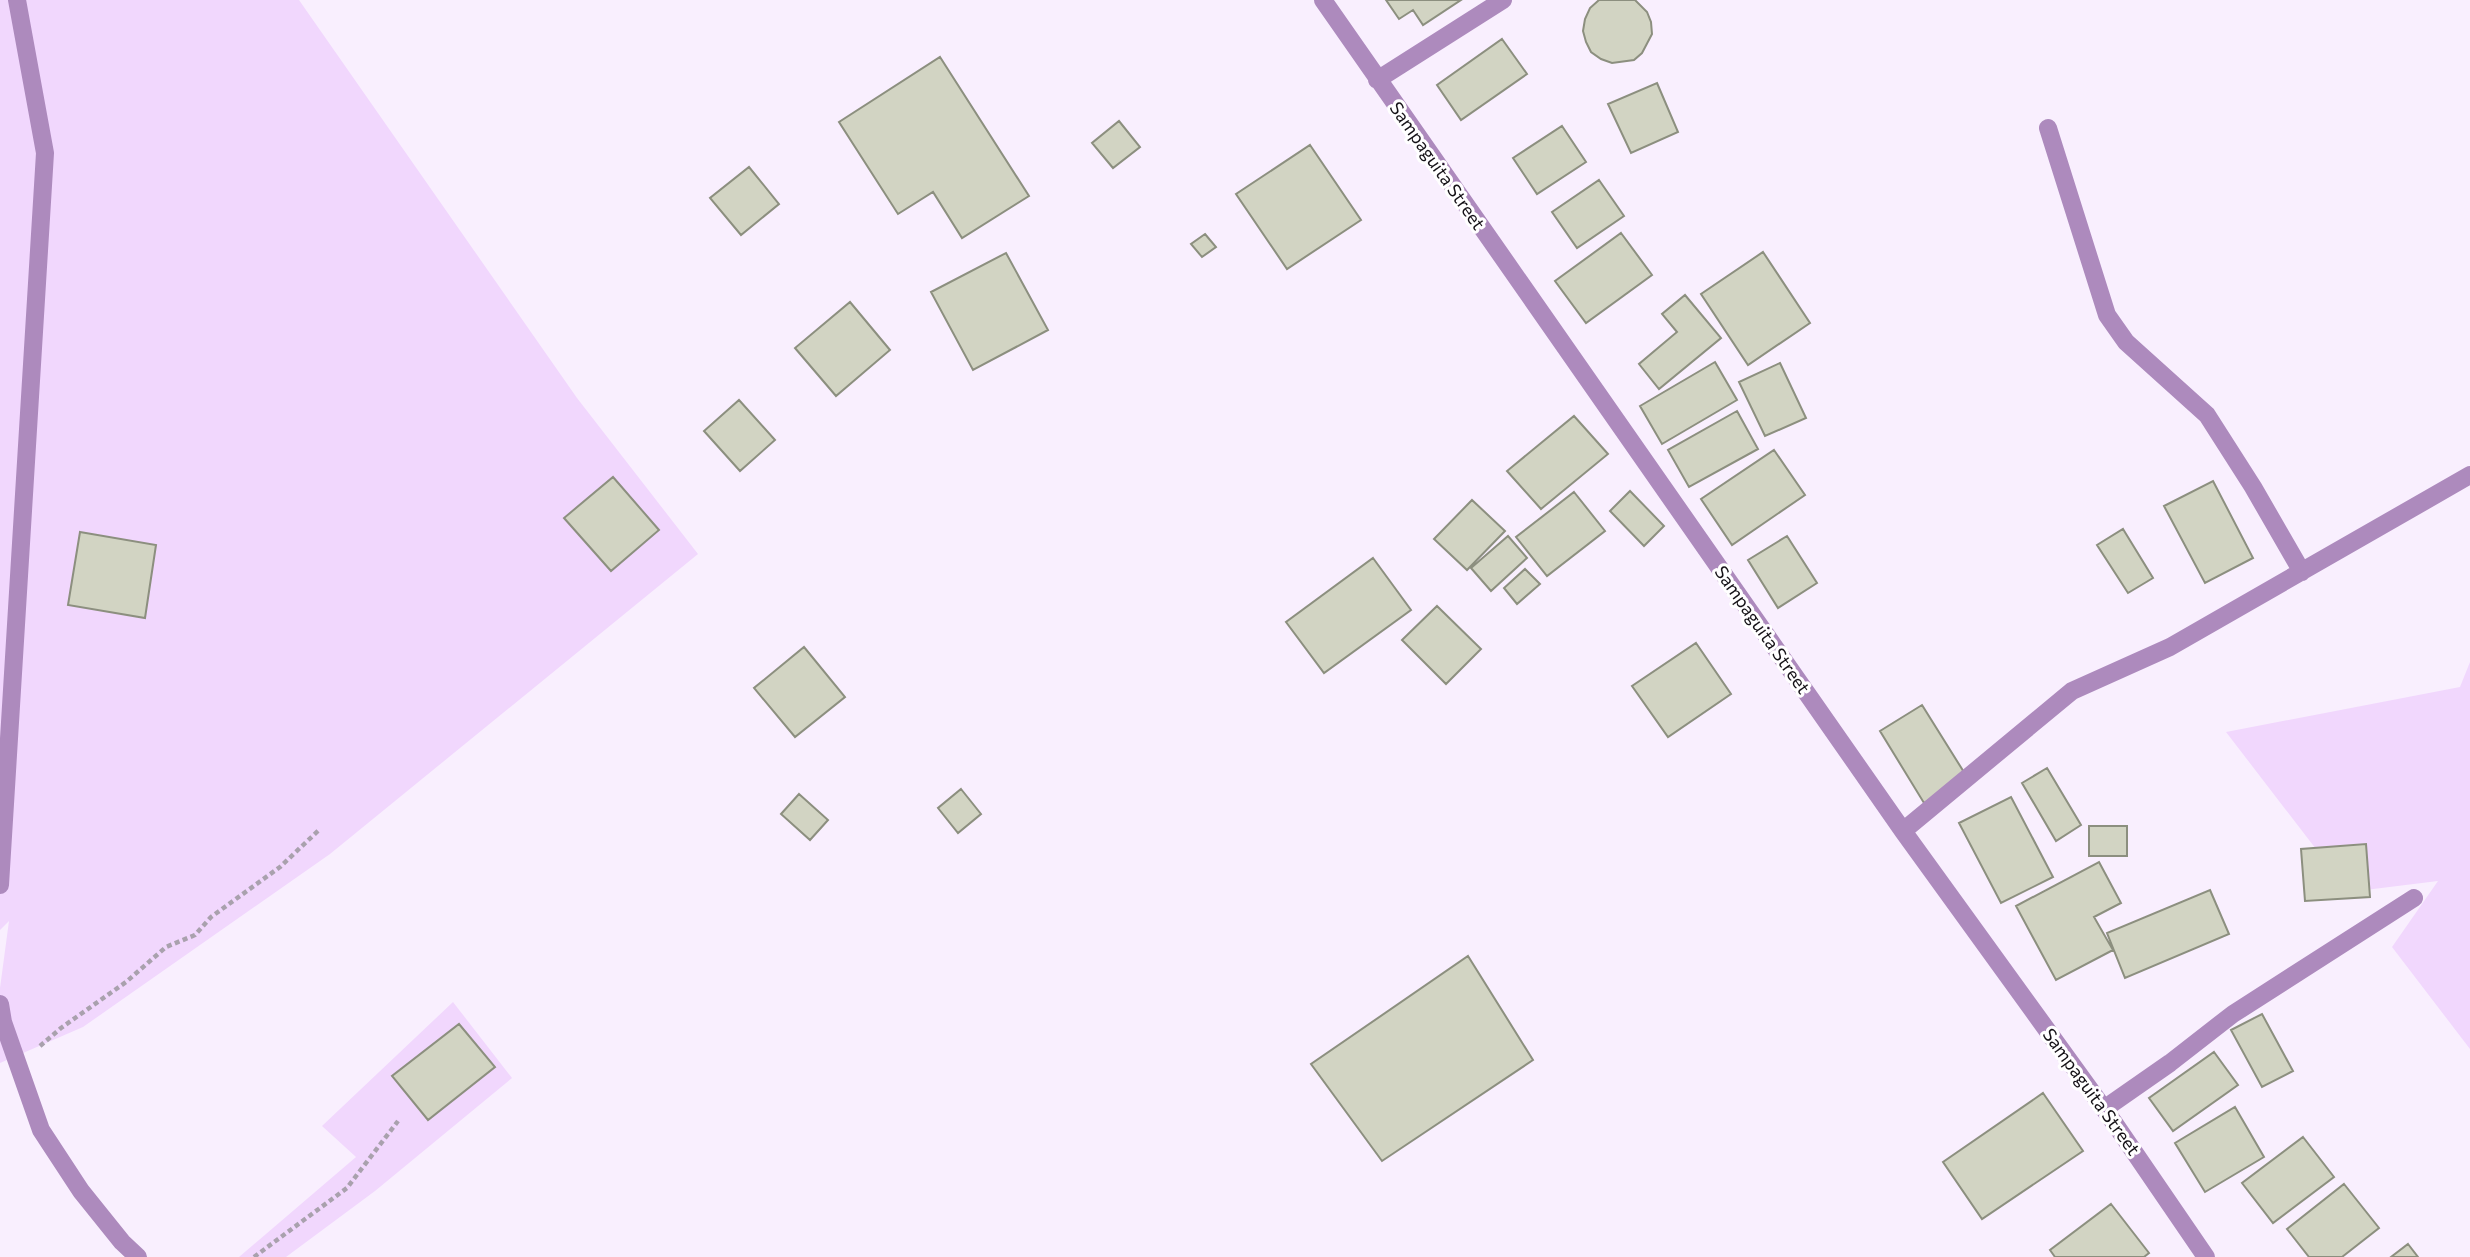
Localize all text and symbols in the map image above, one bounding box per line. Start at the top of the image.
street label: Sampaguita Street [1385,97,1490,234]
street label: Sampaguita Street [1710,561,1815,698]
street label: Sampaguita Street [2038,1024,2145,1159]

